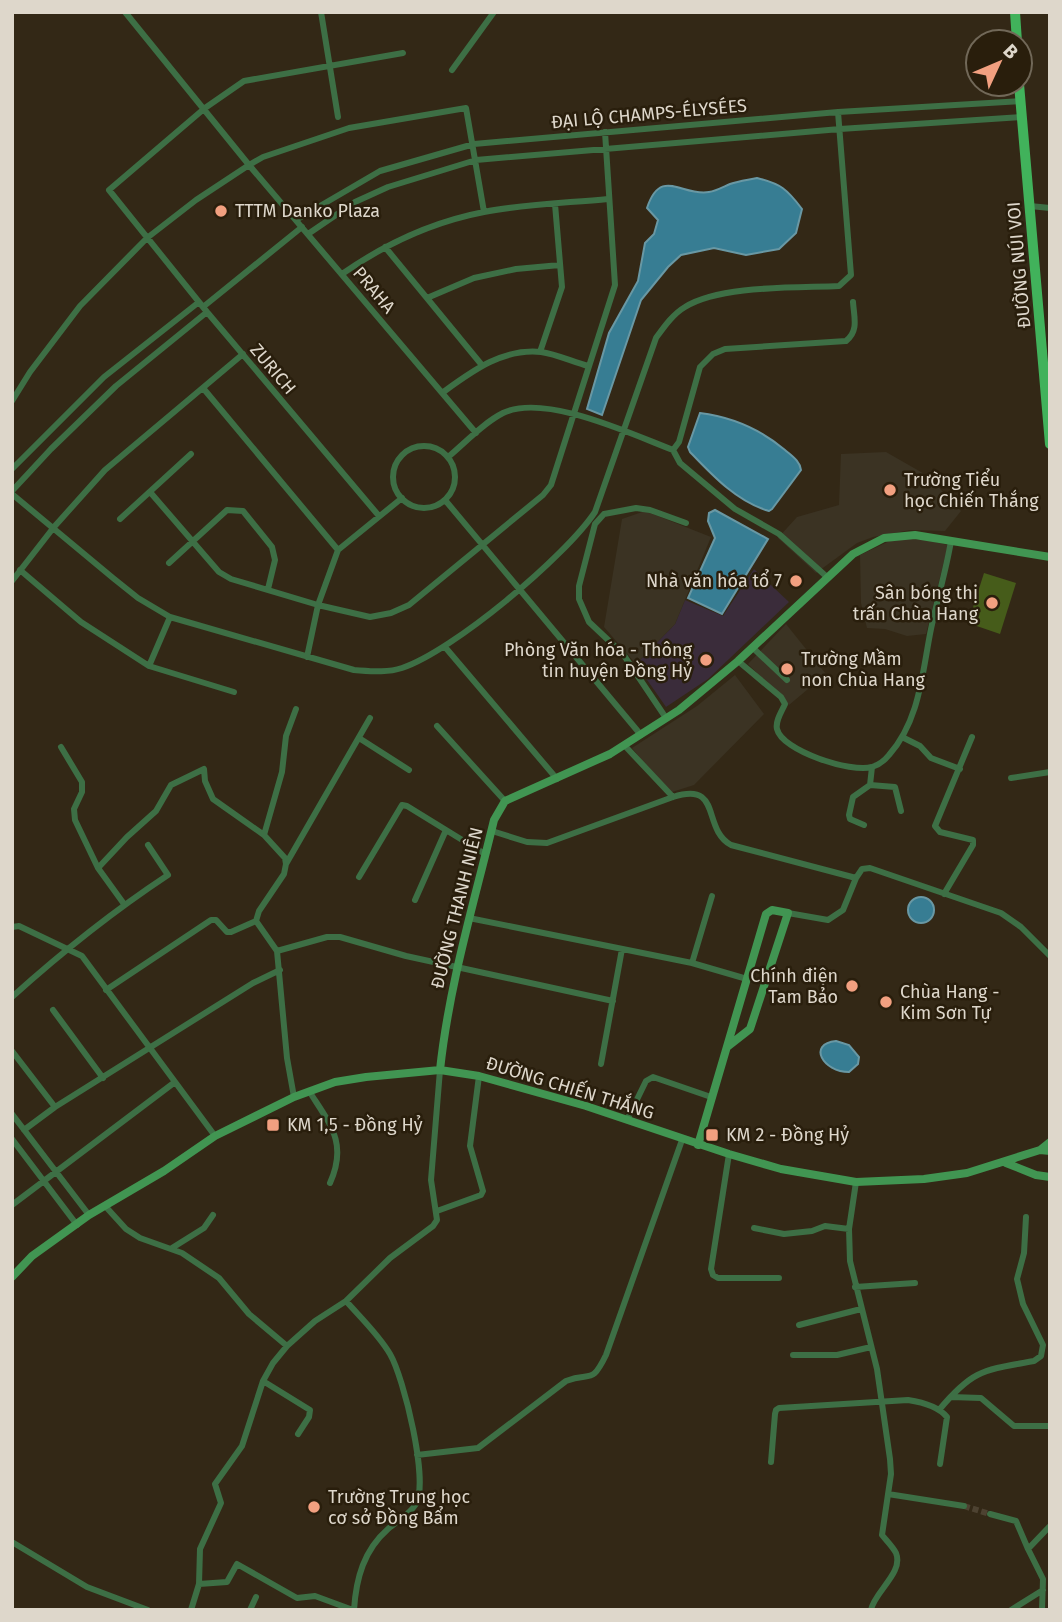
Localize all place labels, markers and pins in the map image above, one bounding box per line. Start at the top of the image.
place label: TTTM Danko Plaza [235,200,380,222]
marker: TTTM Danko Plaza [213,203,229,219]
place label: Trường Tiểu học Chiến Thắng [904,468,1039,512]
marker: Trường Tiểu học Chiến Thắng [882,482,898,498]
place label: Nhà văn hóa tổ 7 [646,569,782,592]
marker: Nhà văn hóa tổ 7 [788,573,804,589]
place label: Sân bóng thị trấn Chùa Hang [853,582,979,625]
marker: Sân bóng thị trấn Chùa Hang [984,595,1000,611]
place label: Phòng Văn hóa - Thông tin huyện Đồng Hỷ [504,639,693,682]
place label: Trường Mầm non Chùa Hang [801,648,925,691]
marker: Phòng Văn hóa - Thông tin huyện Đồng Hỷ [698,652,714,668]
marker: Trường Mầm non Chùa Hang [779,661,795,677]
place label: Chính điện Tam Bảo [750,965,838,1008]
marker: Chính điện Tam Bảo [844,978,860,994]
place label: Chùa Hang - Kim Sơn Tự [900,981,999,1024]
marker: Chùa Hang - Kim Sơn Tự [878,994,894,1010]
place label: KM 1,5 - Đồng Hỷ [287,1114,423,1136]
marker: KM 1,5 - Đồng Hỷ [265,1117,281,1133]
place label: KM 2 - Đồng Hỷ [726,1124,849,1146]
marker: KM 2 - Đồng Hỷ [704,1127,720,1143]
place label: Trường Trung học cơ sở Đồng Bẩm [328,1486,470,1529]
marker: Trường Trung học cơ sở Đồng Bẩm [306,1499,322,1515]

